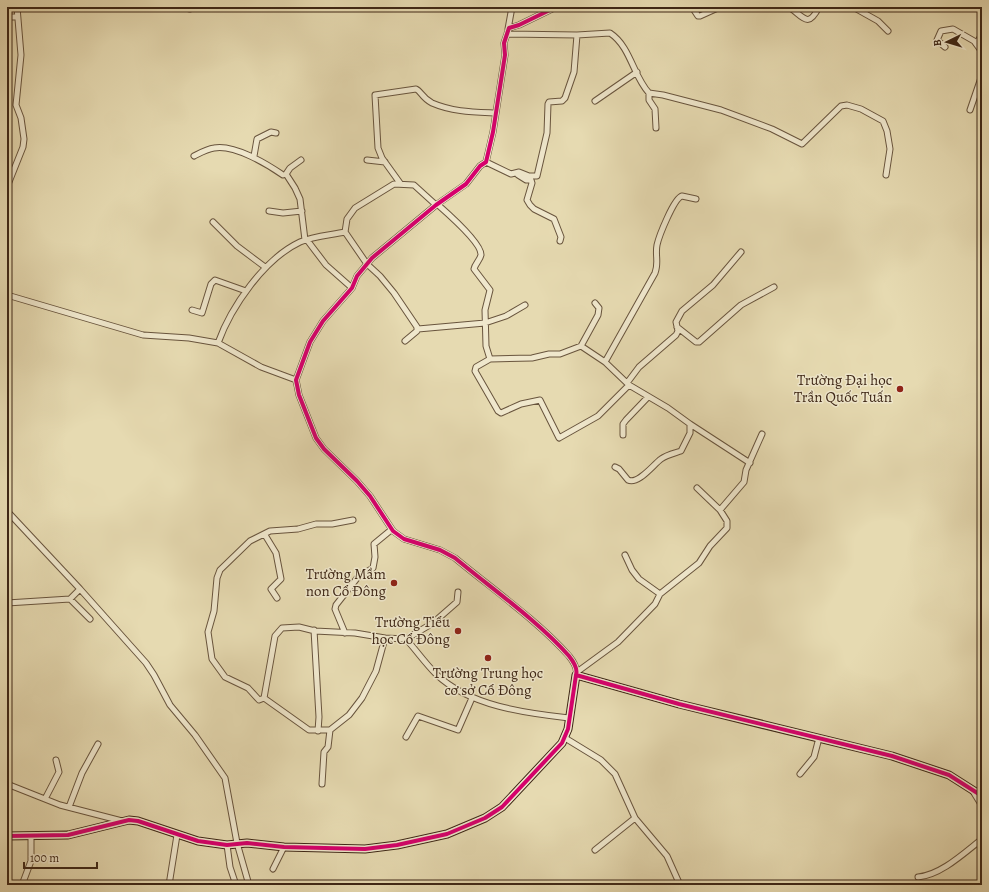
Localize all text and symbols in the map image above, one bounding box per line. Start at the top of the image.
north arrow [927,22,967,62]
text: B [930,39,945,47]
place label: Trường Đại học Trần Quốc Tuấn [794,370,892,407]
marker: Trường Đại học Trần Quốc Tuấn [895,384,905,394]
place label: Trường Mầm non Cổ Đông [306,564,387,601]
marker: Trường Mầm non Cổ Đông [389,578,399,588]
place label: Trường Tiểu học Cổ Đông [372,612,451,649]
marker: Trường Tiểu học Cổ Đông [453,626,463,636]
marker: Trường Trung học cơ sở Cổ Đông [483,653,493,663]
place label: Trường Trung học cơ sở Cổ Đông [433,663,543,700]
scale bar [24,844,97,870]
text: 100 m [30,850,59,866]

